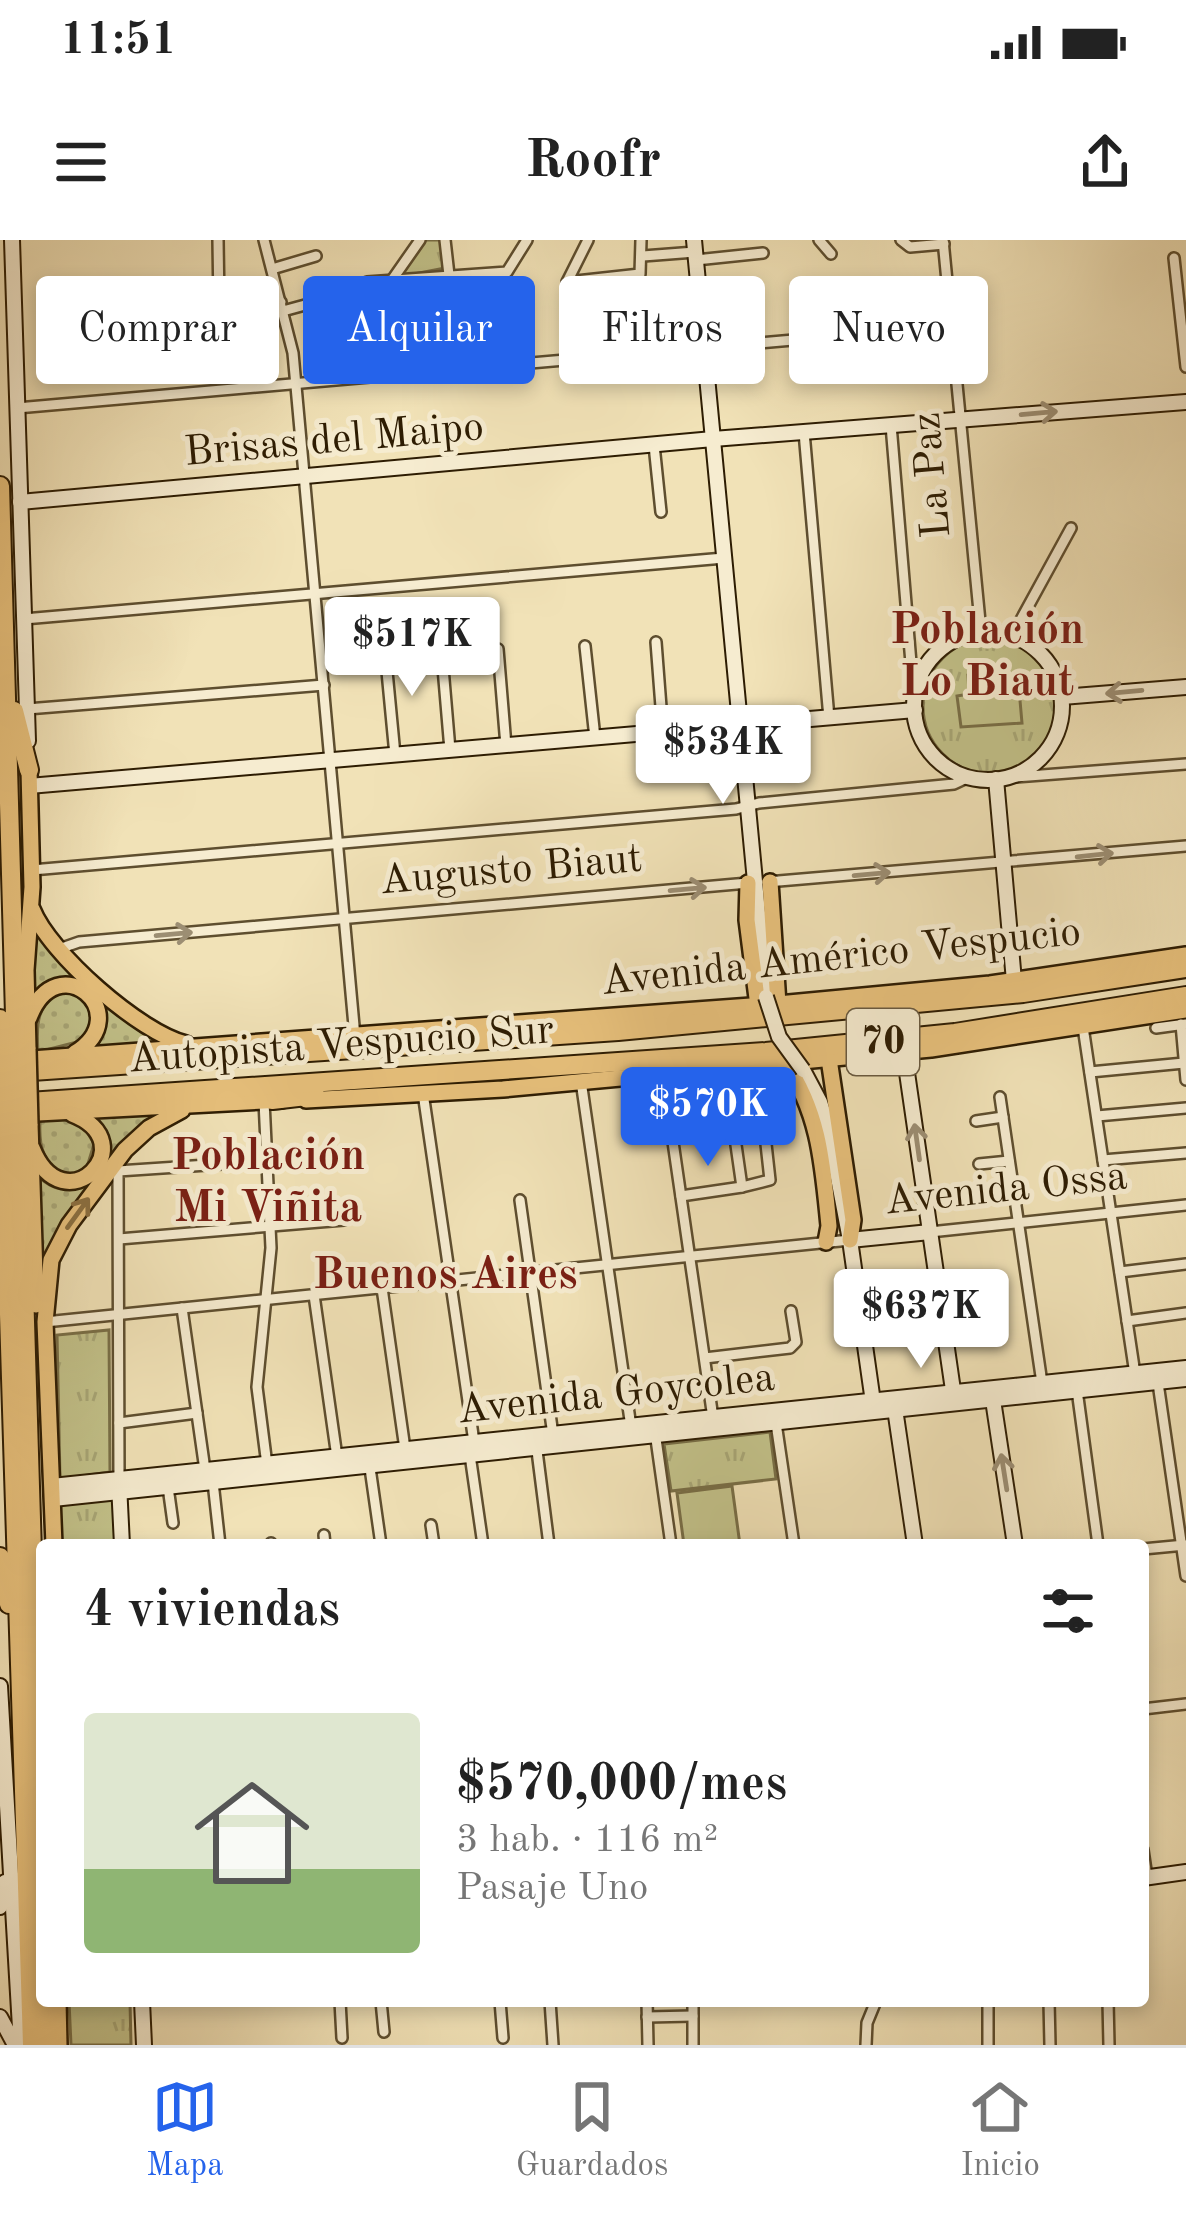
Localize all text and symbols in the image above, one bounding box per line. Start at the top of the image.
text: 11:51 [60,19,177,64]
icon: menu [48,129,114,195]
icon: share [1072,129,1138,195]
text: Roofr [525,135,661,189]
chip: Comprar [36,276,279,384]
chip: Alquilar [303,276,535,384]
chip: Filtros [559,276,765,384]
chip: Nuevo [789,276,988,384]
one-way arrow [1019,402,1058,425]
street label: Brisas del Maipo [182,407,486,475]
street label: La Paz [907,410,959,540]
pin: $517K [328,597,496,699]
district label: Población Lo Biaut [890,609,1084,706]
text: $517K [352,616,472,655]
one-way arrow [1105,681,1144,704]
pin: $534K [639,705,807,807]
text: $534K [663,724,783,763]
street label: Augusto Biaut [378,839,644,903]
one-way arrow [1075,843,1114,866]
one-way arrow [852,862,891,885]
one-way arrow [668,877,707,900]
street label: Avenida Américo Vespucio [599,912,1083,1004]
one-way arrow [154,922,193,945]
road number: 70 [847,1009,919,1075]
street label: Autopista Vespucio Sur [127,1010,555,1082]
pin: $570K [624,1067,792,1169]
text: $570K [648,1086,768,1125]
one-way arrow [905,1123,928,1162]
district label: Población Mi Viñita [171,1135,365,1232]
street label: Avenida Ossa [882,1156,1130,1224]
one-way arrow [64,1197,90,1230]
district label: Buenos Aires [313,1254,577,1299]
pin: $637K [837,1269,1005,1371]
text: $637K [861,1288,981,1327]
street label: Avenida Goycolea [455,1357,777,1433]
one-way arrow [992,1454,1015,1493]
icon: filters [1035,1578,1101,1644]
text: 4 viviendas [84,1586,340,1637]
text: $570,000/mes [456,1760,787,1811]
icon: home [180,1761,324,1905]
text: 3 hab. · 116 m² [456,1821,718,1860]
text: Pasaje Uno [456,1869,648,1908]
tab: Mapa [146,2074,223,2187]
tab: Guardados [516,2074,668,2187]
tab: Inicio [961,2074,1040,2187]

